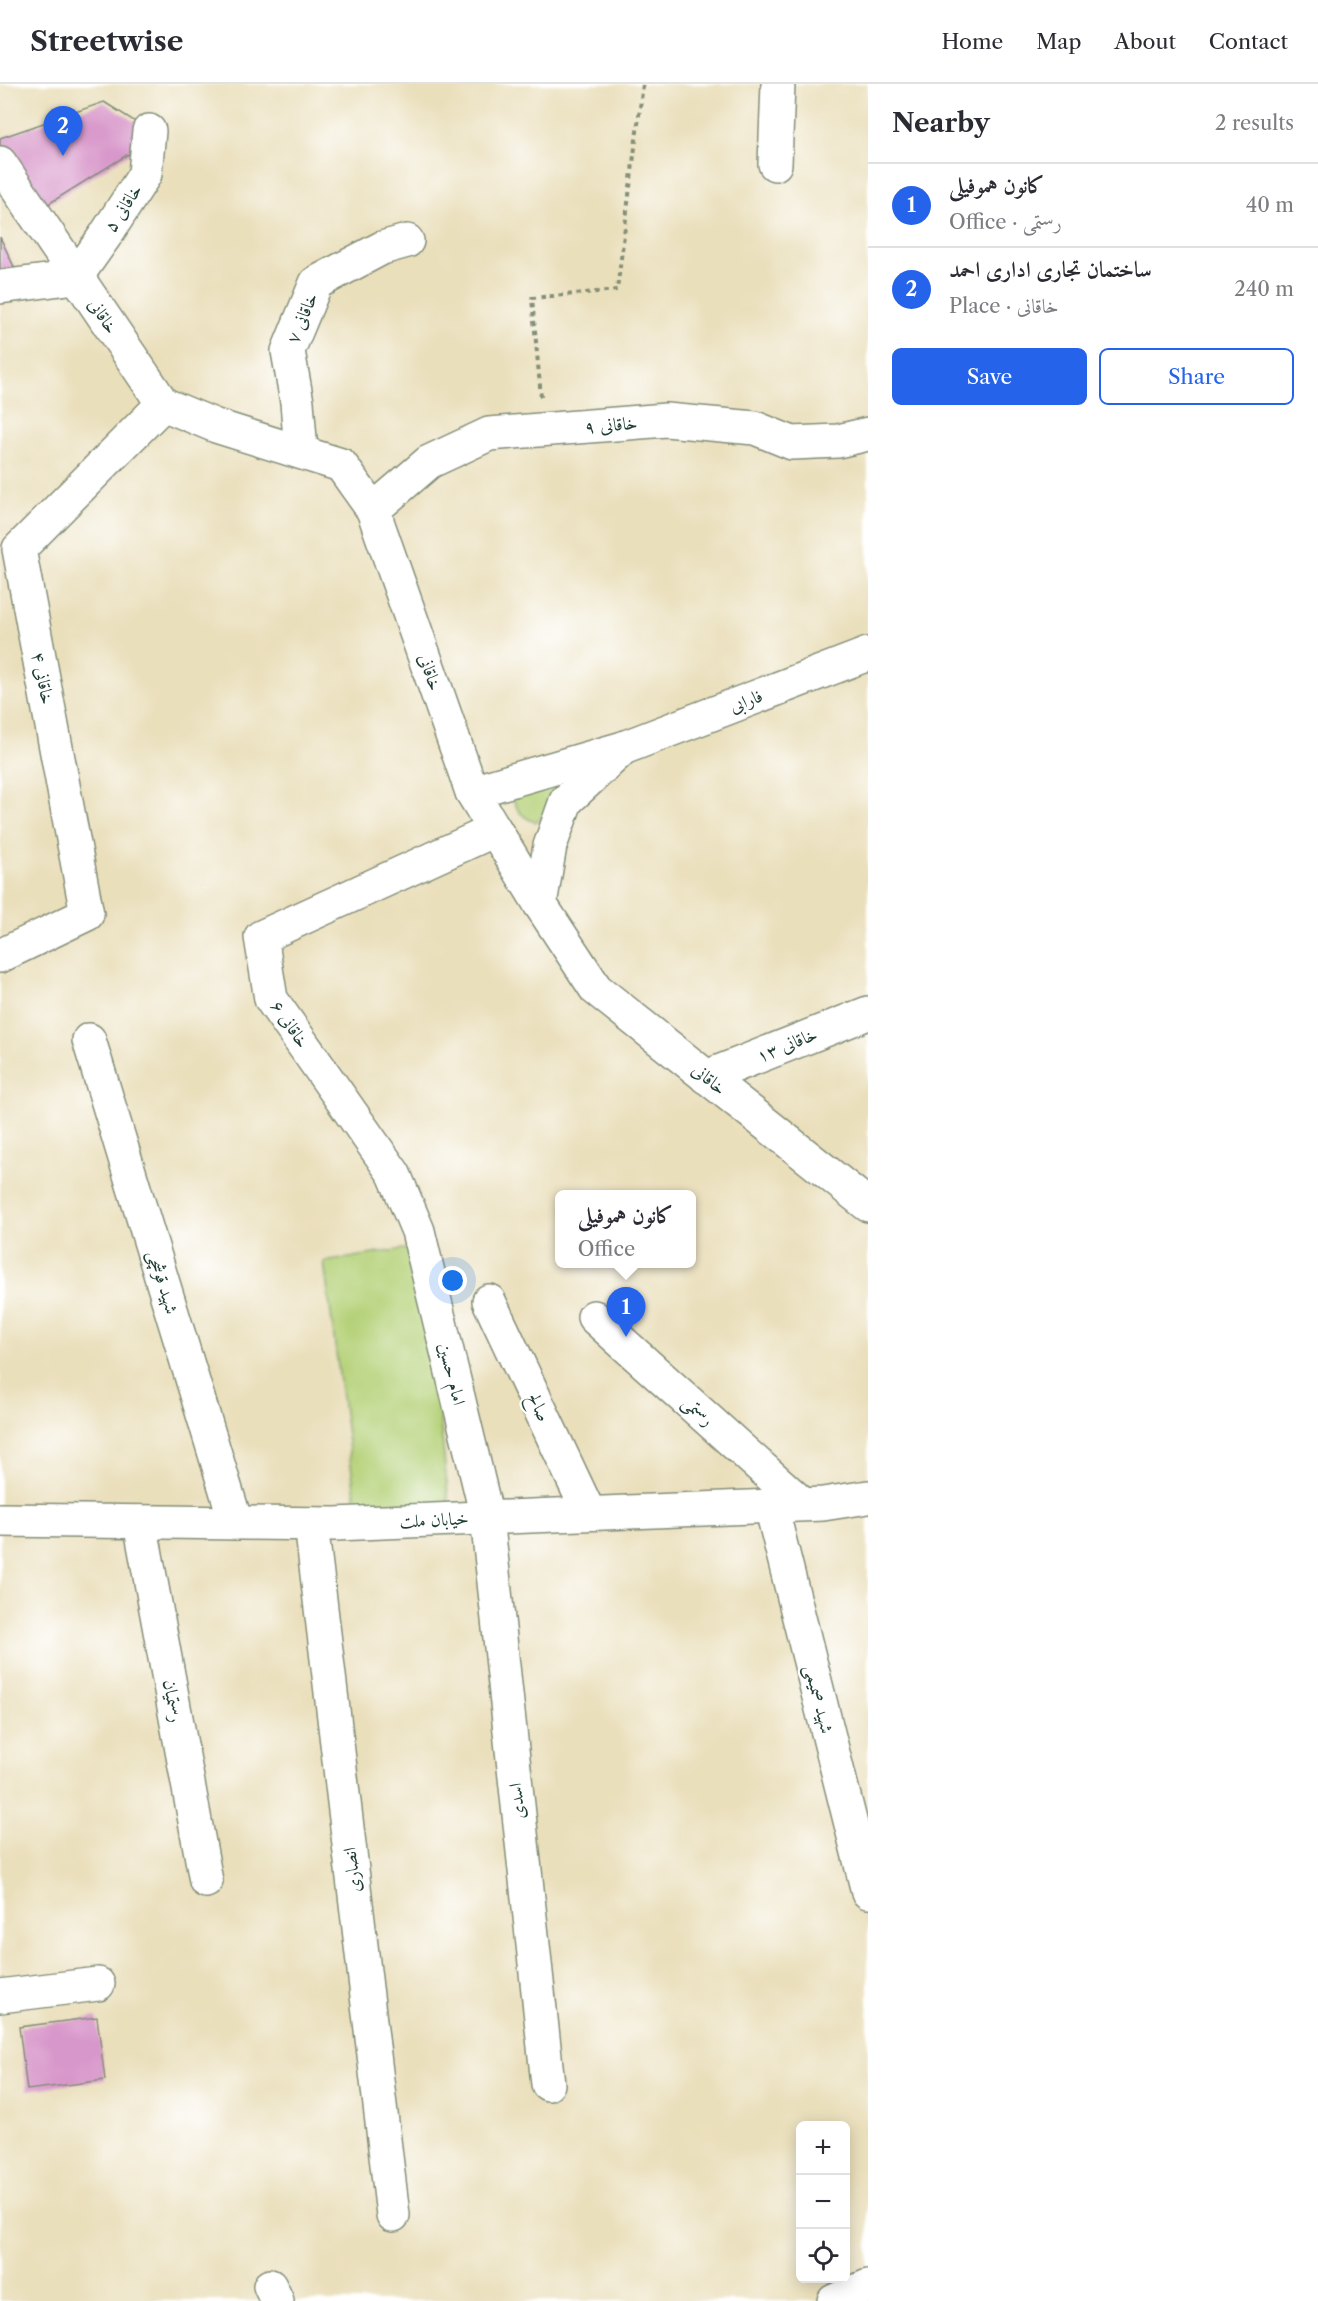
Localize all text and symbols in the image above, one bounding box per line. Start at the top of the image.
text: Streetwise [30,24,184,58]
text: Home [942,29,1003,54]
text: Map [1036,29,1081,54]
text: About [1114,29,1176,54]
text: Contact [1209,29,1288,54]
pin: 2 [44,106,82,156]
text: Nearby [892,107,990,139]
text: 2 results [1215,111,1294,135]
text: کانون هموفیلی [949,172,1045,199]
street label: خاقانی ۵ [99,180,147,236]
text: 1 [907,193,916,217]
text: 40 m [1246,193,1294,217]
text: Office · رستمی [949,210,1062,234]
text: ساختمان تجاری اداری احمد [949,256,1152,283]
text: 2 [906,277,917,301]
text: 240 m [1234,277,1294,301]
street label: خاقانی ۷ [282,289,322,347]
street label: خاقانی [83,294,123,338]
text: Place · خاقانی [949,294,1059,318]
button: Save [892,348,1087,405]
button: Share [1099,348,1294,405]
street label: خاقانی ٩ [584,412,638,438]
street label: خاقانی ۴ [27,650,59,706]
street label: خاقانی [413,651,447,693]
street label: فارابی [726,685,766,719]
street label: خاقانی ۶ [266,996,314,1052]
street label: خاقانی ۱۳ [753,1023,821,1067]
street label: خاقانی [687,1059,731,1099]
popup [555,1190,696,1268]
text: کانون هموفیلی [578,1202,673,1229]
text: Office [578,1237,635,1261]
street label: شهید قوشچی [142,1247,183,1317]
your location [438,1266,467,1295]
pin: 1 [606,1288,646,1337]
street label: امام حسین [429,1340,470,1409]
street label: صالح [518,1389,555,1427]
street label: رستمی [677,1391,718,1432]
street label: خیابان ملت [399,1507,469,1533]
street label: شهید صمیمی [799,1662,838,1736]
street label: رستمیان [158,1678,188,1724]
street label: اسدی [504,1782,530,1820]
street label: انصاری [338,1846,366,1894]
map controls [796,2121,850,2283]
button: + [796,2121,850,2175]
button: − [796,2175,850,2229]
button: locate [796,2229,850,2283]

